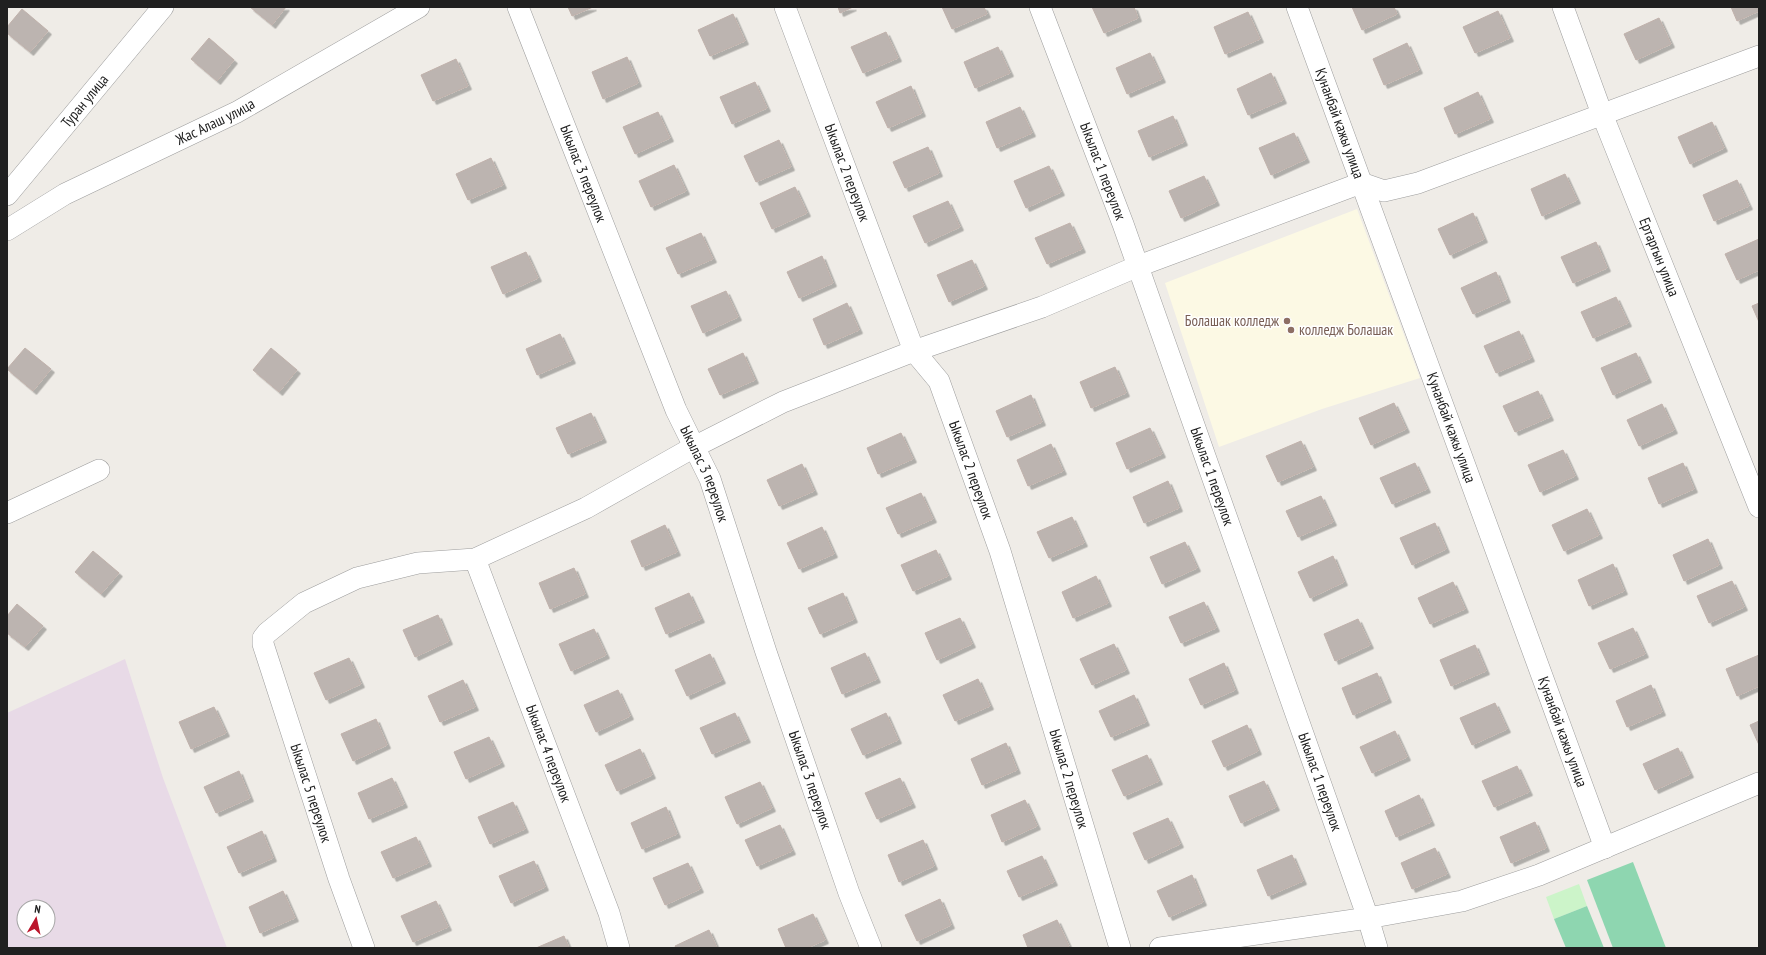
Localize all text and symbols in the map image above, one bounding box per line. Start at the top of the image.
street label: Кунанбай кажы улица [1311,65,1369,181]
street label: Туран улица [57,70,112,131]
street label: Жас Алаш улица [172,94,258,149]
street label: Ыкылас 1 переулок [1076,120,1131,223]
street label: Ыкылас 2 переулок [821,121,875,224]
street label: Ыкылас 3 переулок [556,122,611,225]
street label: Ертаргын улица [1635,215,1684,299]
place label: Болашак колледж [1185,311,1280,330]
marker: Болашак колледж [1282,316,1292,326]
place label: колледж Болашак [1299,320,1393,339]
marker: колледж Болашак [1286,325,1296,335]
street label: Кунанбай кажы улица [1423,370,1480,485]
street label: Ыкылас 2 переулок [945,418,998,522]
street label: Ыкылас 3 переулок [676,422,733,524]
street label: Ыкылас 1 переулок [1186,425,1239,528]
street label: Кунанбай кажы улица [1534,674,1592,790]
street label: Ыкылас 4 переулок [522,702,576,805]
street label: Ыкылас 2 переулок [1045,727,1093,831]
street label: Ыкылас 3 переулок [785,728,836,832]
street label: Ыкылас 1 переулок [1294,730,1347,834]
street label: Ыкылас 5 переулок [287,741,336,845]
north arrow [16,899,56,939]
text: N [34,902,42,917]

